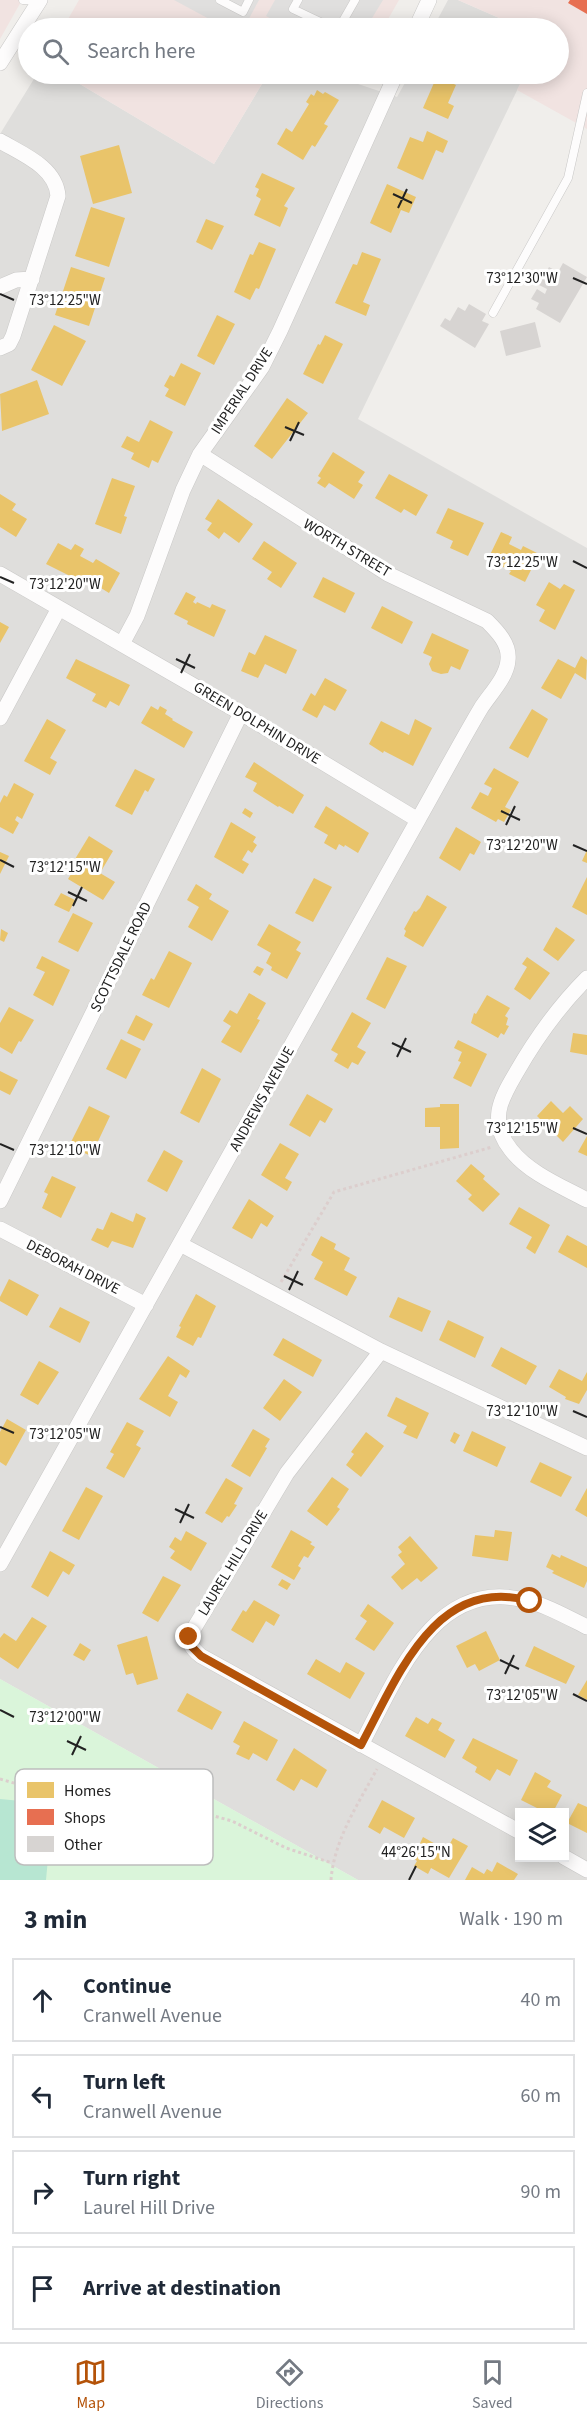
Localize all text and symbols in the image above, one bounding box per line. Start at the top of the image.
search box [18,18,569,84]
icon: search [39,35,72,68]
text: Search here [87,35,195,67]
text: 73°12'30"W [486,268,558,289]
text: 73°12'25"W [29,290,101,311]
street label: IMPERIAL DRIVE [206,343,278,438]
street label: WORTH STREET [299,514,395,582]
text: 73°12'25"W [486,552,558,573]
text: 73°12'20"W [29,574,101,595]
street label: GREEN DOLPHIN DRIVE [189,677,325,769]
text: 73°12'20"W [486,835,558,856]
text: 73°12'15"W [29,857,101,878]
street label: SCOTTSDALE ROAD [85,898,157,1016]
street label: ANDREWS AVENUE [224,1043,300,1155]
text: 73°12'15"W [486,1118,558,1139]
text: 73°12'10"W [29,1140,101,1161]
street label: DEBORAH DRIVE [22,1234,124,1300]
text: 73°12'10"W [486,1401,558,1422]
text: 73°12'05"W [29,1424,101,1445]
street label: LAUREL HILL DRIVE [193,1506,273,1620]
route start [516,1587,542,1613]
route end [175,1623,201,1649]
text: 73°12'05"W [486,1685,558,1706]
text: 73°12'00"W [29,1707,101,1728]
legend [15,1769,213,1865]
text: Homes [64,1780,111,1802]
text: Shops [64,1807,106,1829]
map controls [515,1808,569,1862]
button: layers [515,1808,569,1862]
text: Other [64,1834,103,1856]
text: 44°26'15"N [381,1842,451,1863]
text: 3 min [24,1901,87,1938]
text: Walk · 190 m [459,1905,563,1933]
text: Continue [83,1970,172,2002]
icon: ahead [26,1984,59,2017]
text: 40 m [521,1986,561,2014]
text: Cranwell Avenue [83,2002,222,2030]
text: Turn left [83,2066,165,2098]
icon: left [26,2080,59,2113]
text: 60 m [521,2082,561,2110]
text: Cranwell Avenue [83,2098,222,2126]
text: Turn right [83,2162,180,2194]
icon: right [26,2176,59,2209]
text: 90 m [521,2178,561,2206]
text: Laurel Hill Drive [83,2194,215,2222]
icon: arrive [26,2272,59,2305]
text: Arrive at destination [83,2272,281,2304]
tab: Map [74,2356,107,2414]
tab: Directions [256,2356,323,2414]
tab: Saved [472,2356,513,2414]

